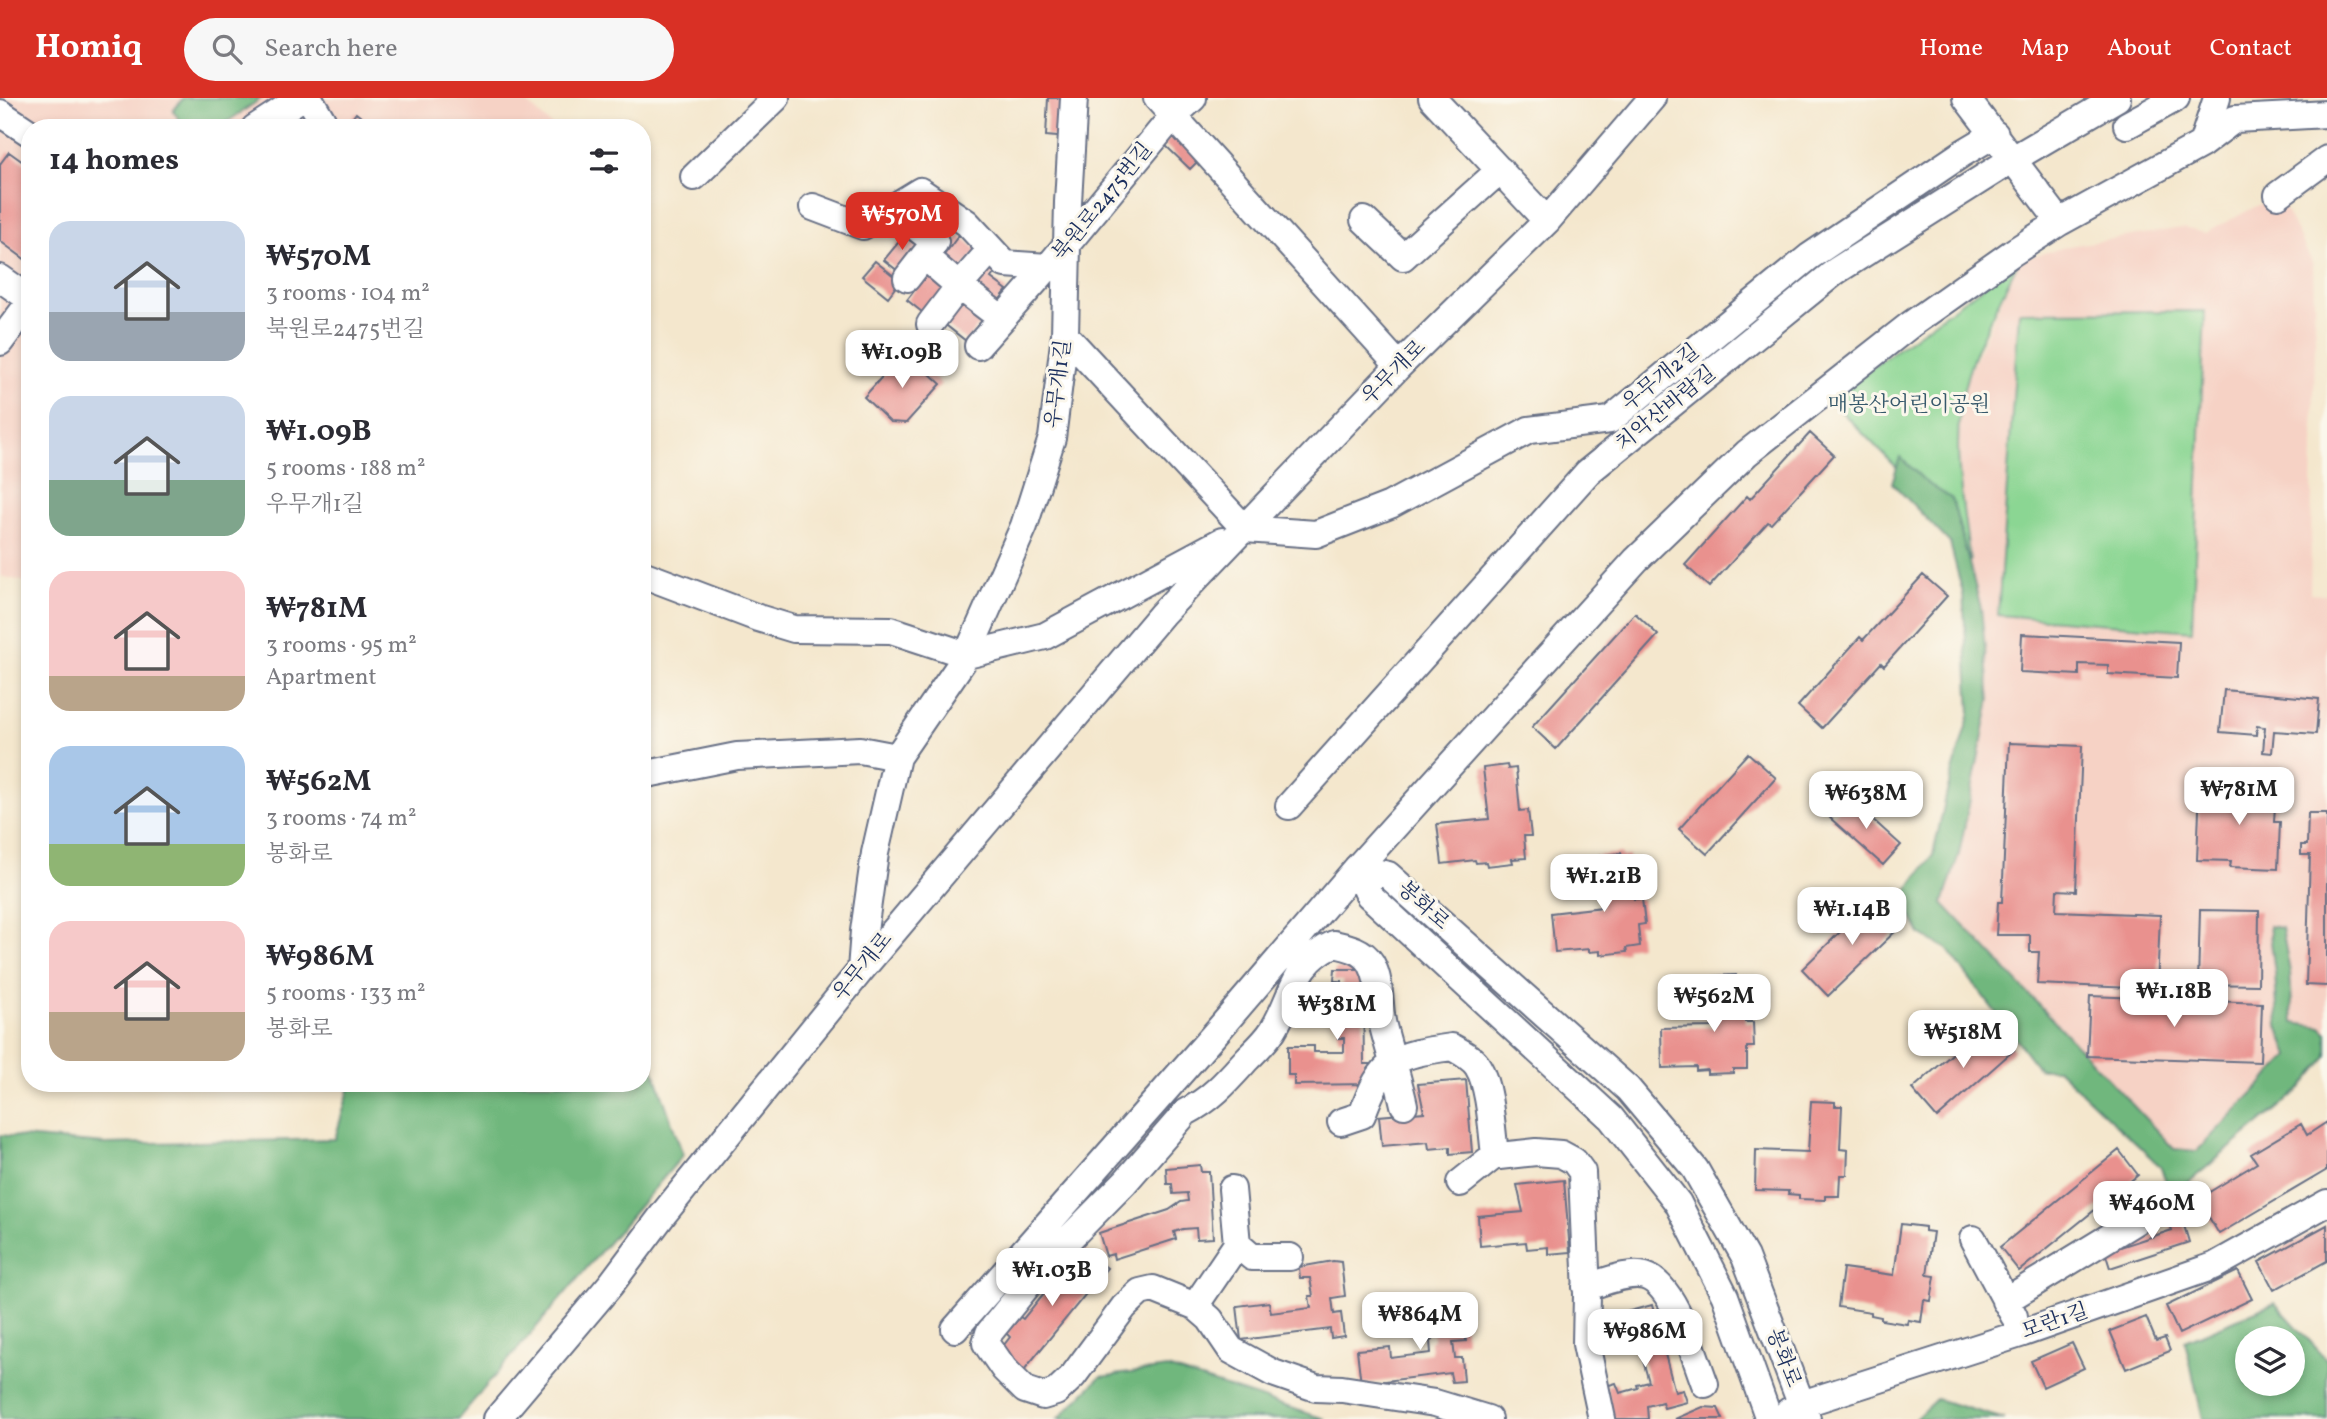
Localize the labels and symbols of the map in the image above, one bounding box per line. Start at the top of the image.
street label: 북원로2475번길 [1046,137,1160,267]
pin: ₩570M [853,192,951,252]
pin: ₩1.09B [845,330,959,390]
street label: 우무개로 [1355,334,1433,412]
street label: 우무개1길 [1039,338,1079,430]
street label: 우무개2길 [1616,338,1706,418]
street label: 치악산바람길 [1610,359,1722,459]
park label: 매봉산어린이공원 [1828,391,1990,420]
pin: ₩781M [2190,768,2288,827]
pin: ₩638M [1817,772,1915,831]
pin: ₩1.21B [1547,854,1661,914]
street label: 봉화로 [1391,875,1455,937]
pin: ₩1.14B [1795,888,1909,947]
street label: 우무개로 [826,926,900,1008]
pin: ₩1.18B [2117,970,2231,1029]
pin: ₩562M [1665,974,1763,1034]
pin: ₩381M [1288,982,1386,1042]
pin: ₩518M [1914,1010,2012,1070]
pin: ₩460M [2103,1182,2201,1241]
pin: ₩1.03B [995,1248,1109,1308]
pin: ₩864M [1371,1292,1469,1352]
street label: 모란1길 [2018,1297,2092,1347]
pin: ₩986M [1596,1310,1694,1369]
street label: 봉화로 [1759,1324,1807,1392]

